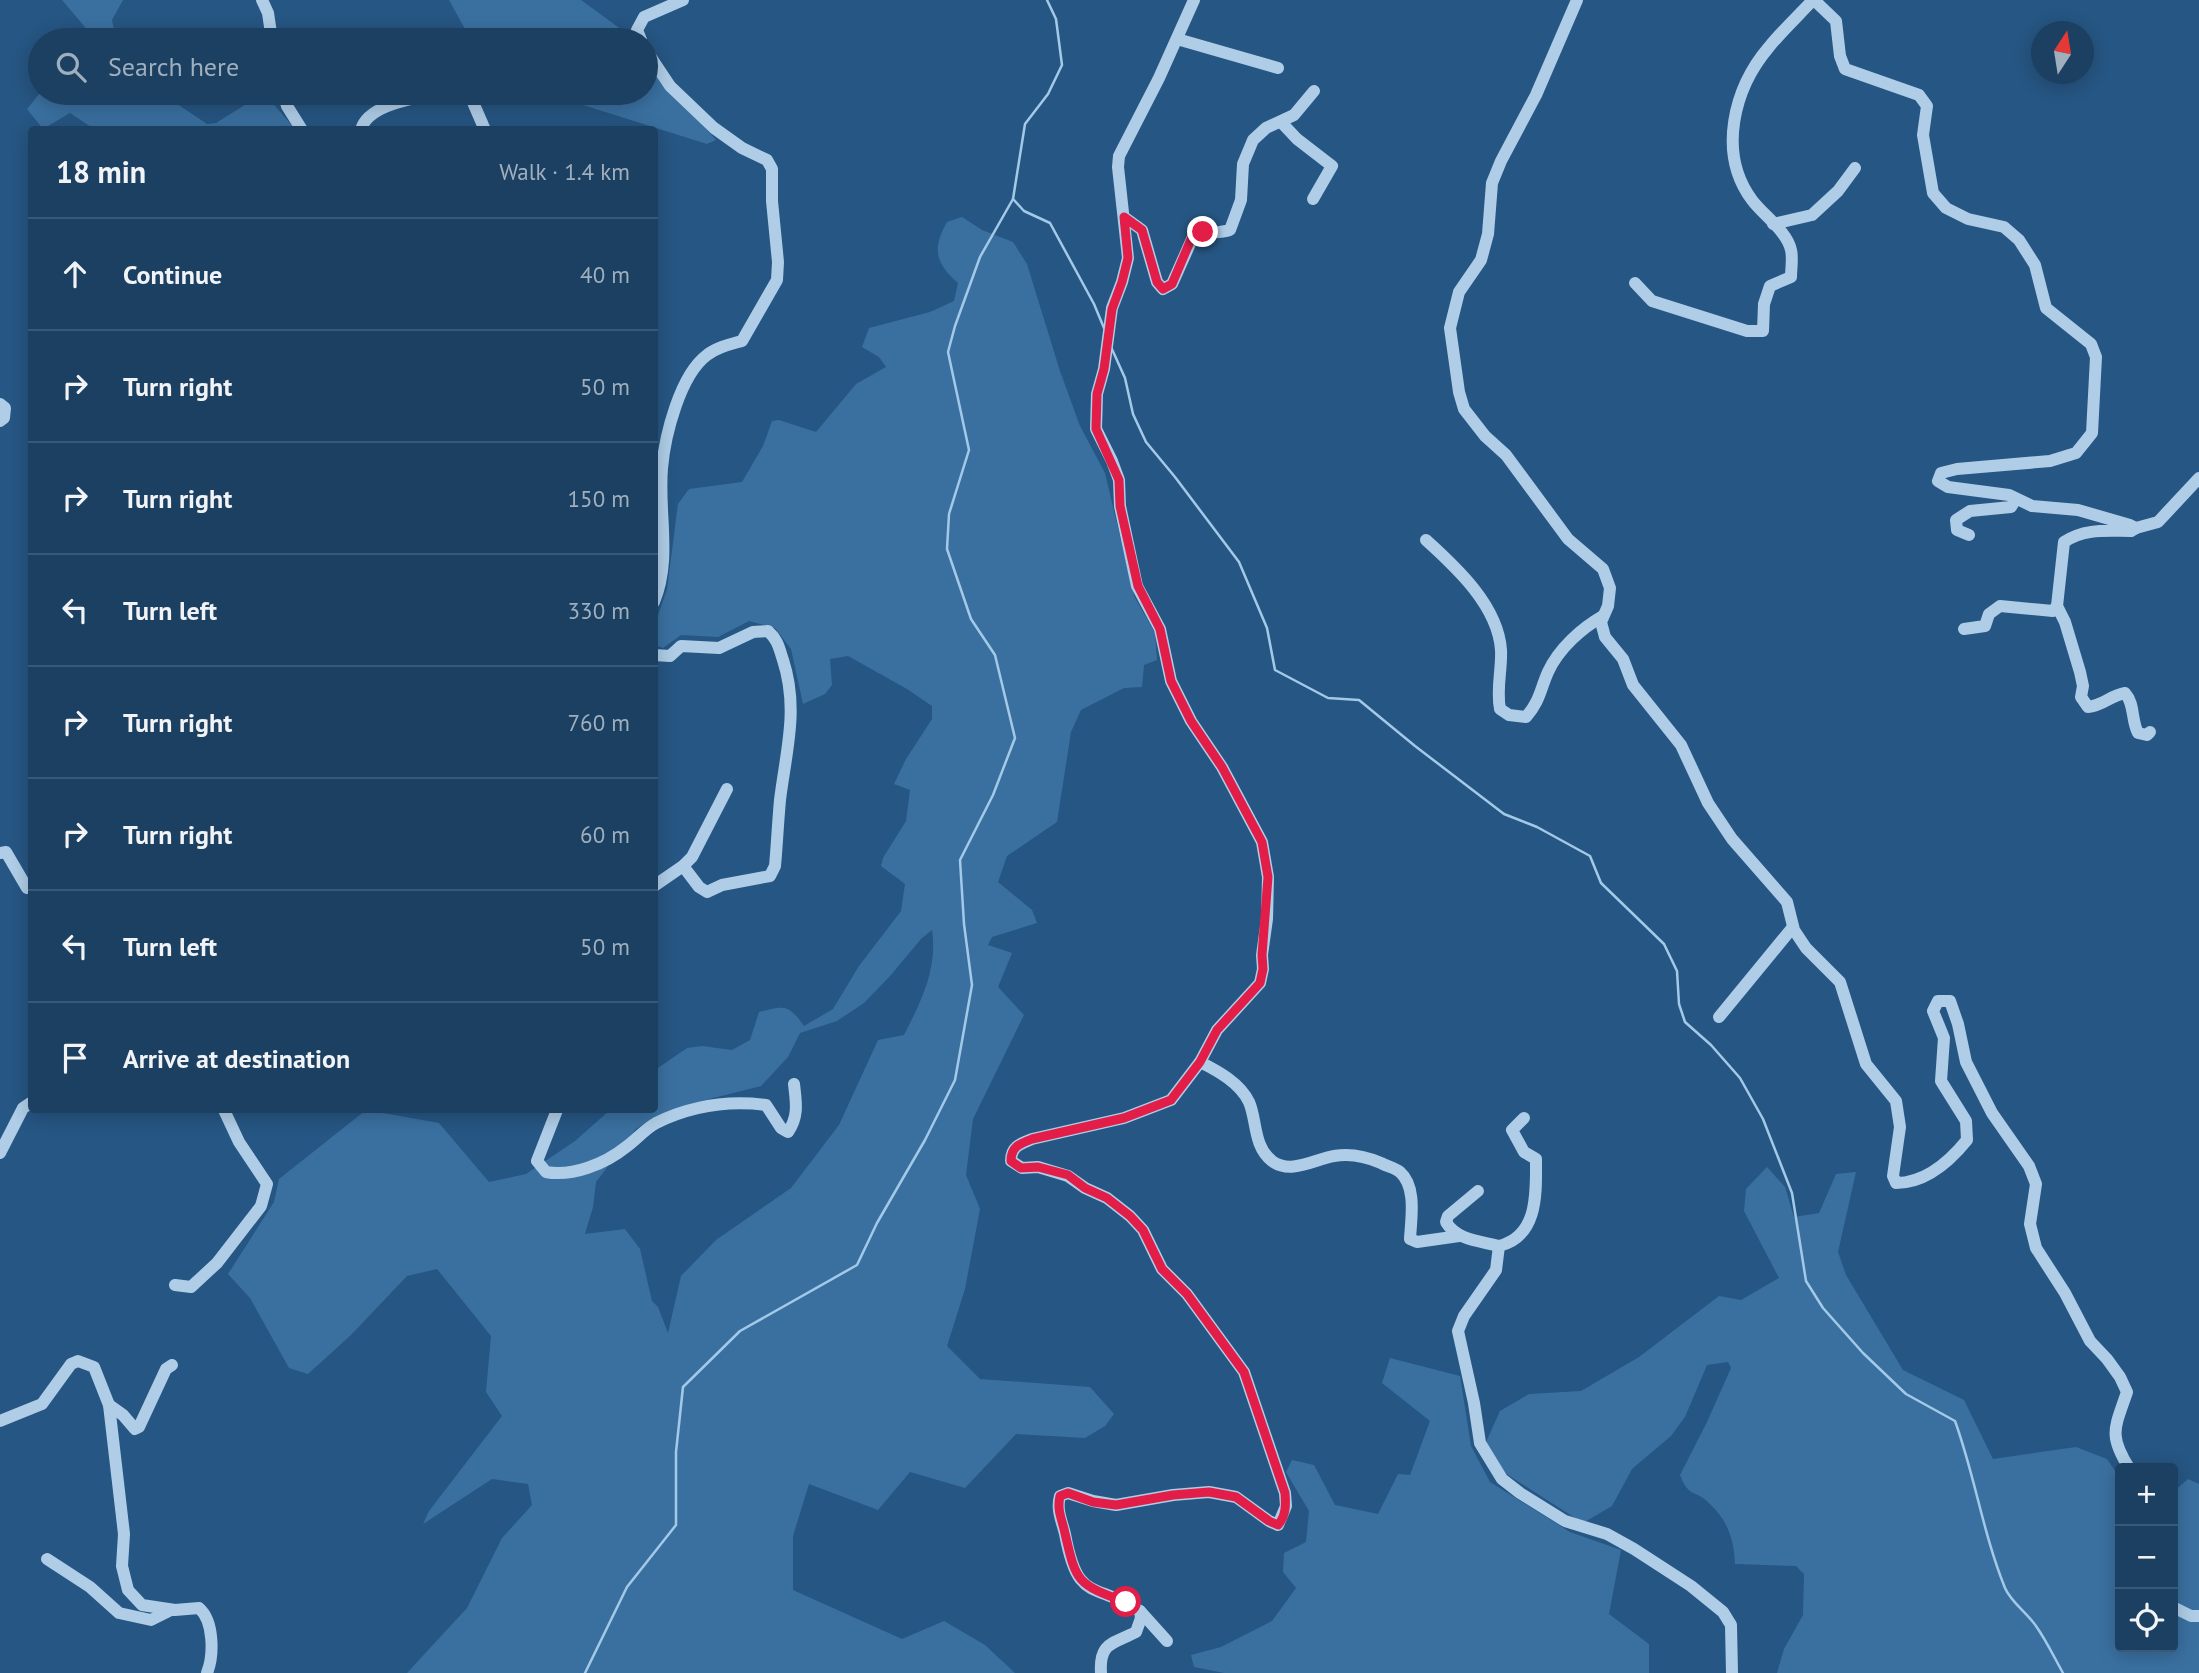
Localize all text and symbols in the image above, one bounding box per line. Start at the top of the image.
north arrow [2031,21,2094,84]
search box [28,28,658,105]
icon: search [52,48,90,86]
text: Search here [108,50,239,83]
text: 18 min [56,152,146,191]
text: Walk · 1.4 km [499,157,630,186]
route end [1187,216,1218,247]
icon: ahead [56,255,94,293]
text: Continue [123,258,222,291]
text: 40 m [580,260,630,289]
icon: right [56,367,94,405]
text: Turn right [123,370,232,403]
text: 50 m [580,372,630,401]
icon: right [56,479,94,517]
text: Turn right [123,482,232,515]
text: 150 m [568,484,630,513]
icon: left [56,591,94,629]
text: Turn left [123,594,217,627]
text: 330 m [568,596,630,625]
icon: right [56,703,94,741]
text: Turn right [123,706,232,739]
text: 760 m [568,708,630,737]
icon: right [56,815,94,853]
text: Turn right [123,818,232,851]
text: 60 m [580,820,630,849]
icon: left [56,927,94,965]
text: Turn left [123,930,217,963]
text: 50 m [580,932,630,961]
icon: arrive [56,1039,94,1077]
text: Arrive at destination [123,1042,350,1075]
map controls [2115,1463,2178,1652]
button: + [2115,1463,2178,1526]
button: − [2115,1526,2178,1589]
route start [1110,1586,1141,1617]
button: locate [2115,1589,2178,1652]

